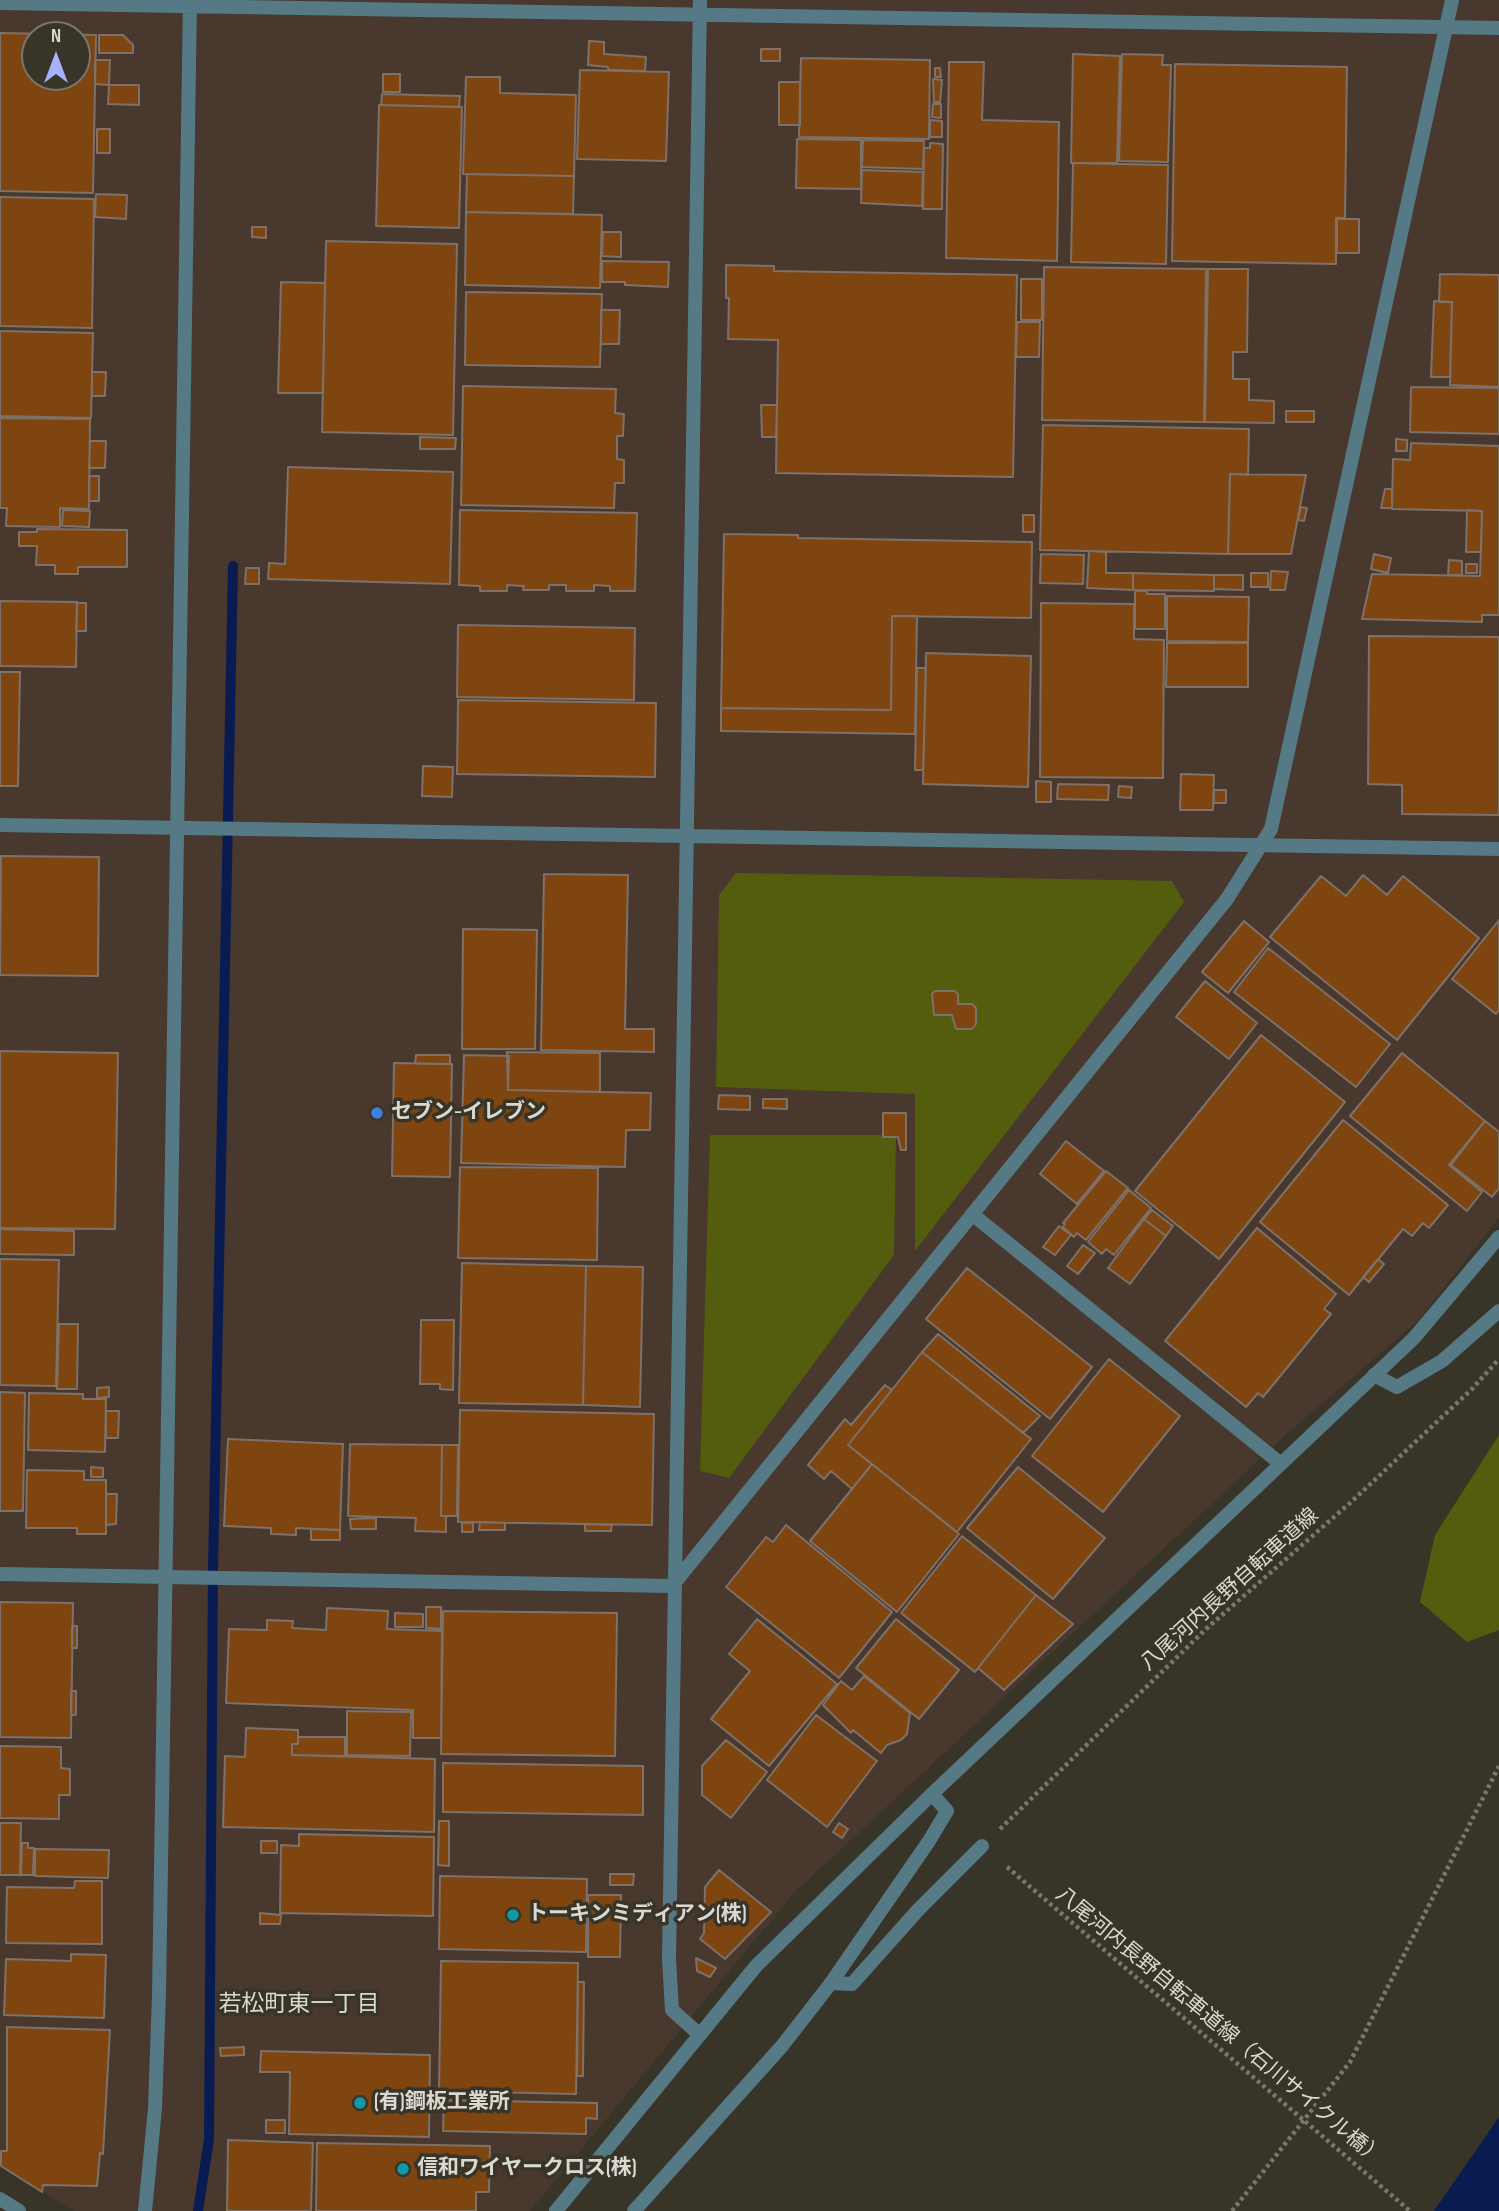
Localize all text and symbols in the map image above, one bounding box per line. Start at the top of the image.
north arrow [21,21,91,91]
text: N [51,25,61,48]
place label: セブン-イレブン [391,1100,546,1126]
marker: セブン-イレブン [369,1105,385,1121]
street label: 八尾河内長野自転車道線 [1136,1503,1324,1677]
street label: 八尾河内長野自転車道線（石川サイクル橋） [1050,1882,1388,2172]
place label: トーキンミディアン(株) [527,1902,747,1928]
marker: トーキンミディアン(株) [505,1907,521,1923]
district label: 若松町東一丁目 [219,1991,379,2019]
place label: (有)鋼板工業所 [374,2090,510,2116]
marker: (有)鋼板工業所 [352,2095,368,2111]
place label: 信和ワイヤークロス(株) [417,2156,637,2182]
marker: 信和ワイヤークロス(株) [395,2161,411,2177]

